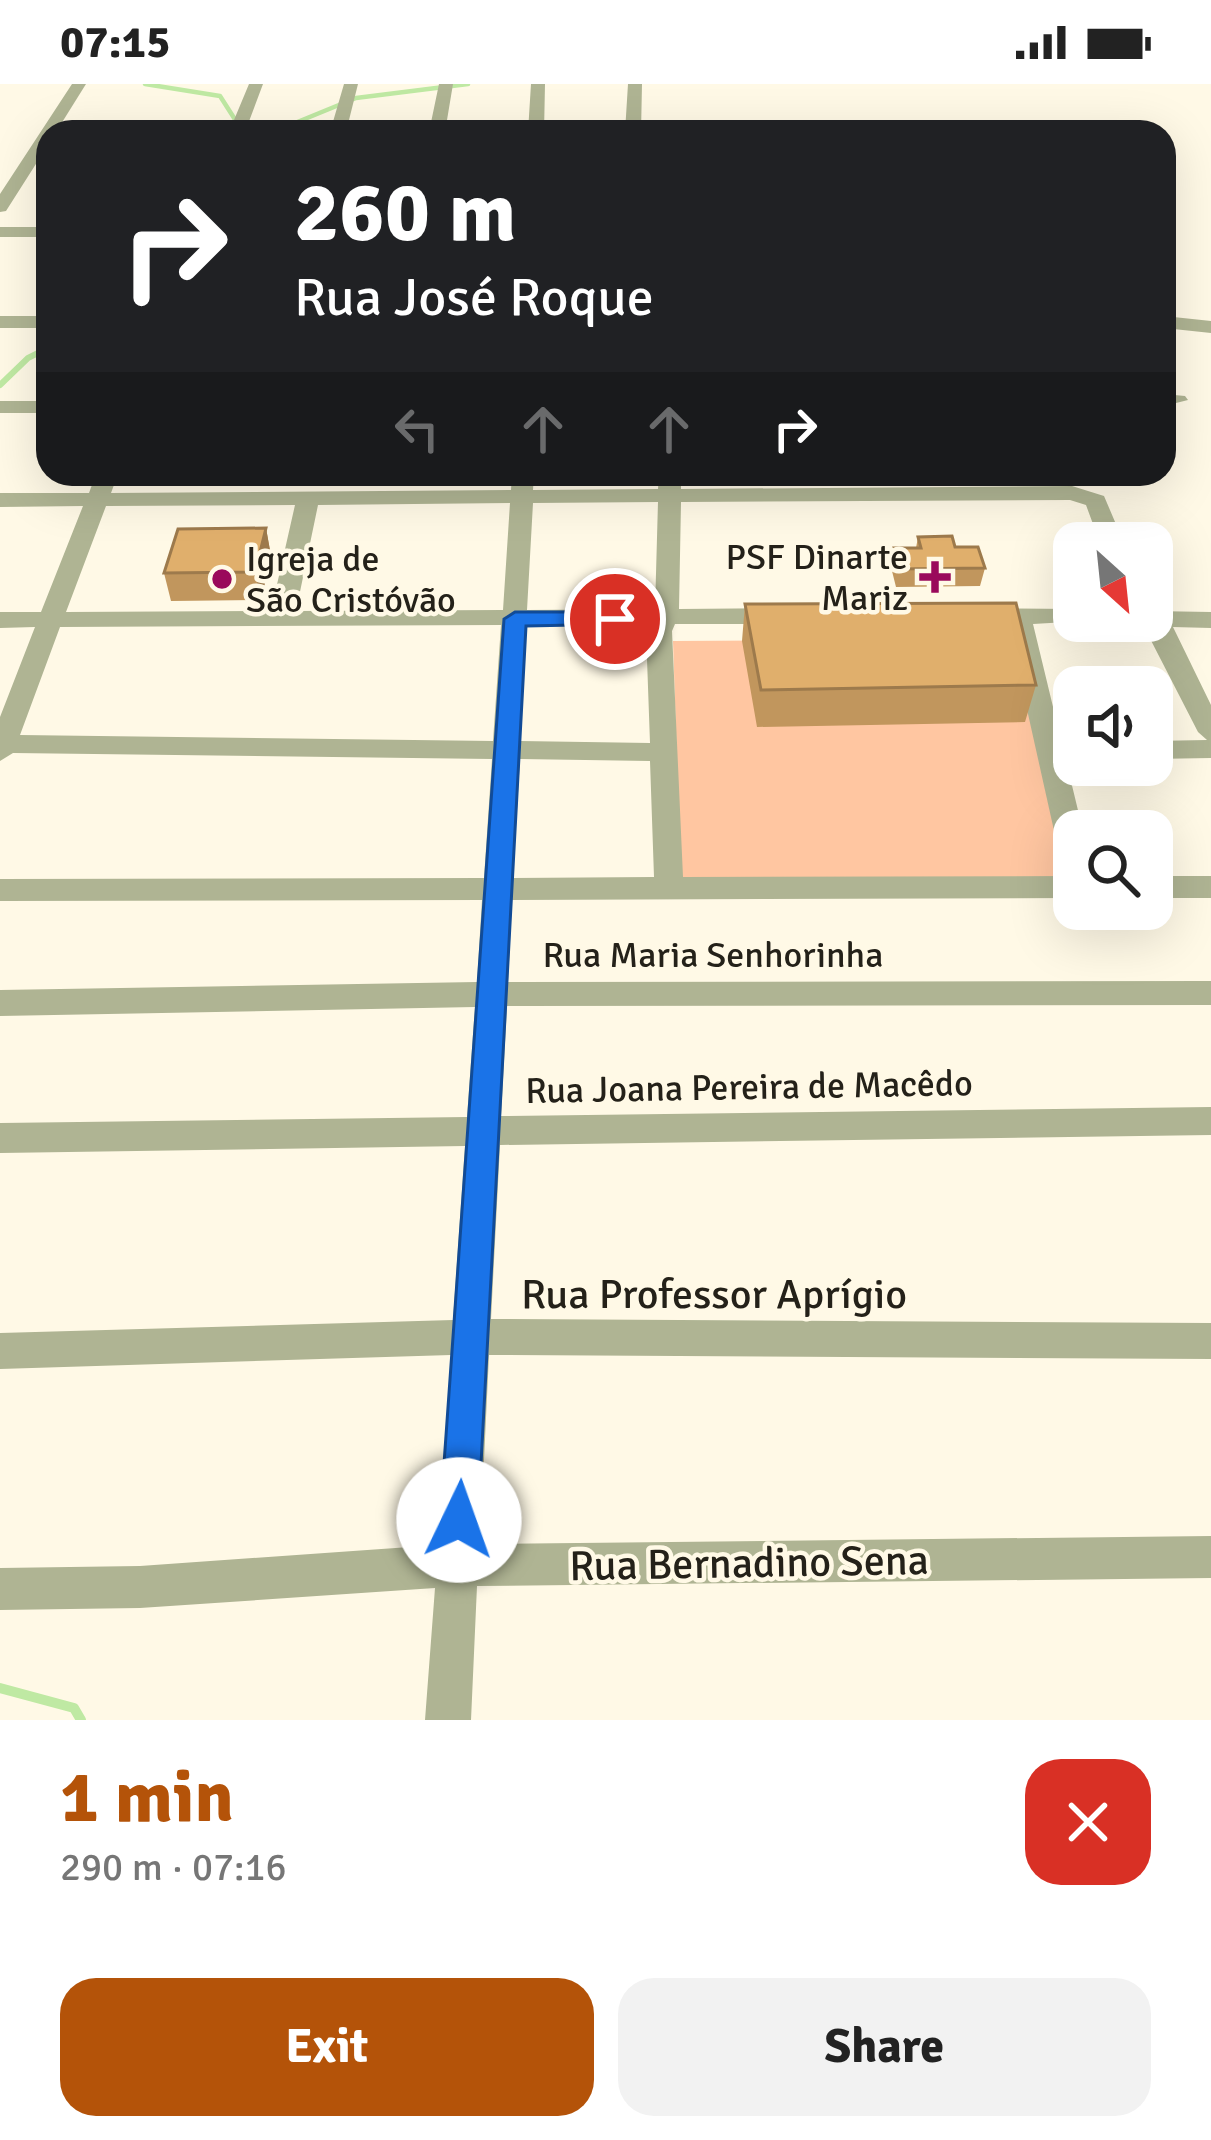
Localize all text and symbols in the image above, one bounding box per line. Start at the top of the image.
text: 07:15 [60,15,170,70]
text: 260 m [294,161,516,265]
icon: right [96,168,252,324]
text: Rua José Roque [294,264,654,331]
icon: left [384,396,450,462]
icon: ahead [510,396,576,462]
icon: ahead [636,396,702,462]
icon: right [762,396,828,462]
north arrow [1053,522,1173,642]
map controls [1053,522,1173,930]
place label: PSF Dinarte Mariz [726,535,908,621]
place label: Igreja de São Cristóvão [246,537,456,623]
marker: PSF Dinarte Mariz [919,561,951,593]
marker: Igreja de São Cristóvão [209,566,235,592]
pin [564,568,666,670]
icon: arrive [582,586,648,652]
button: sound [1053,666,1173,786]
button: search [1053,810,1173,930]
street label: Rua Maria Senhorinha [543,933,883,978]
street label: Rua Joana Pereira de Macêdo [525,1061,973,1114]
street label: Rua Professor Aprígio [521,1269,907,1320]
position arrow [396,1457,522,1583]
street label: Rua Bernadino Sena [569,1535,929,1592]
text: 1 min [60,1753,234,1842]
button: close [1025,1759,1151,1885]
text: 290 m · 07:16 [60,1843,287,1891]
button: Exit [60,1978,594,2116]
button: Share [618,1978,1151,2116]

